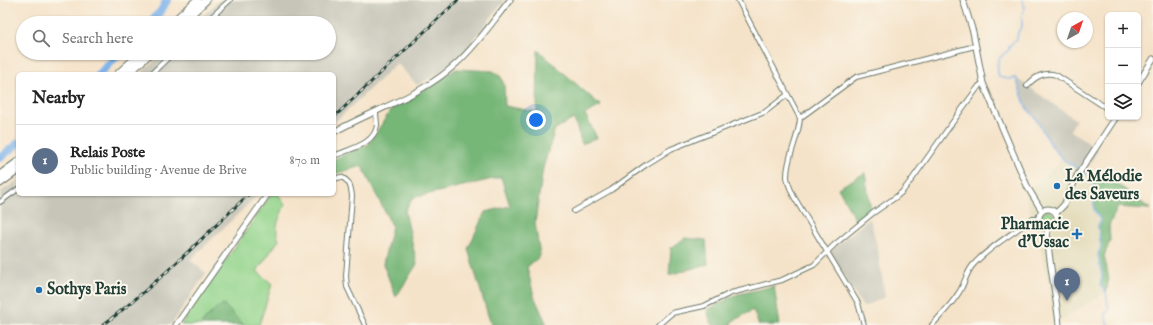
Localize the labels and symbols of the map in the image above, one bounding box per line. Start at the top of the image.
north arrow [1057,12,1093,48]
your location [526,110,546,130]
place label: La Mélodie des Saveurs [1065,167,1143,205]
marker: La Mélodie des Saveurs [1052,181,1062,191]
place label: Pharmacie d'Ussac [1001,215,1070,253]
marker: Pharmacie d'Ussac [1072,229,1082,239]
pin: 1 [1054,268,1080,301]
place label: Sothys Paris [47,280,127,300]
marker: Sothys Paris [34,285,44,295]

